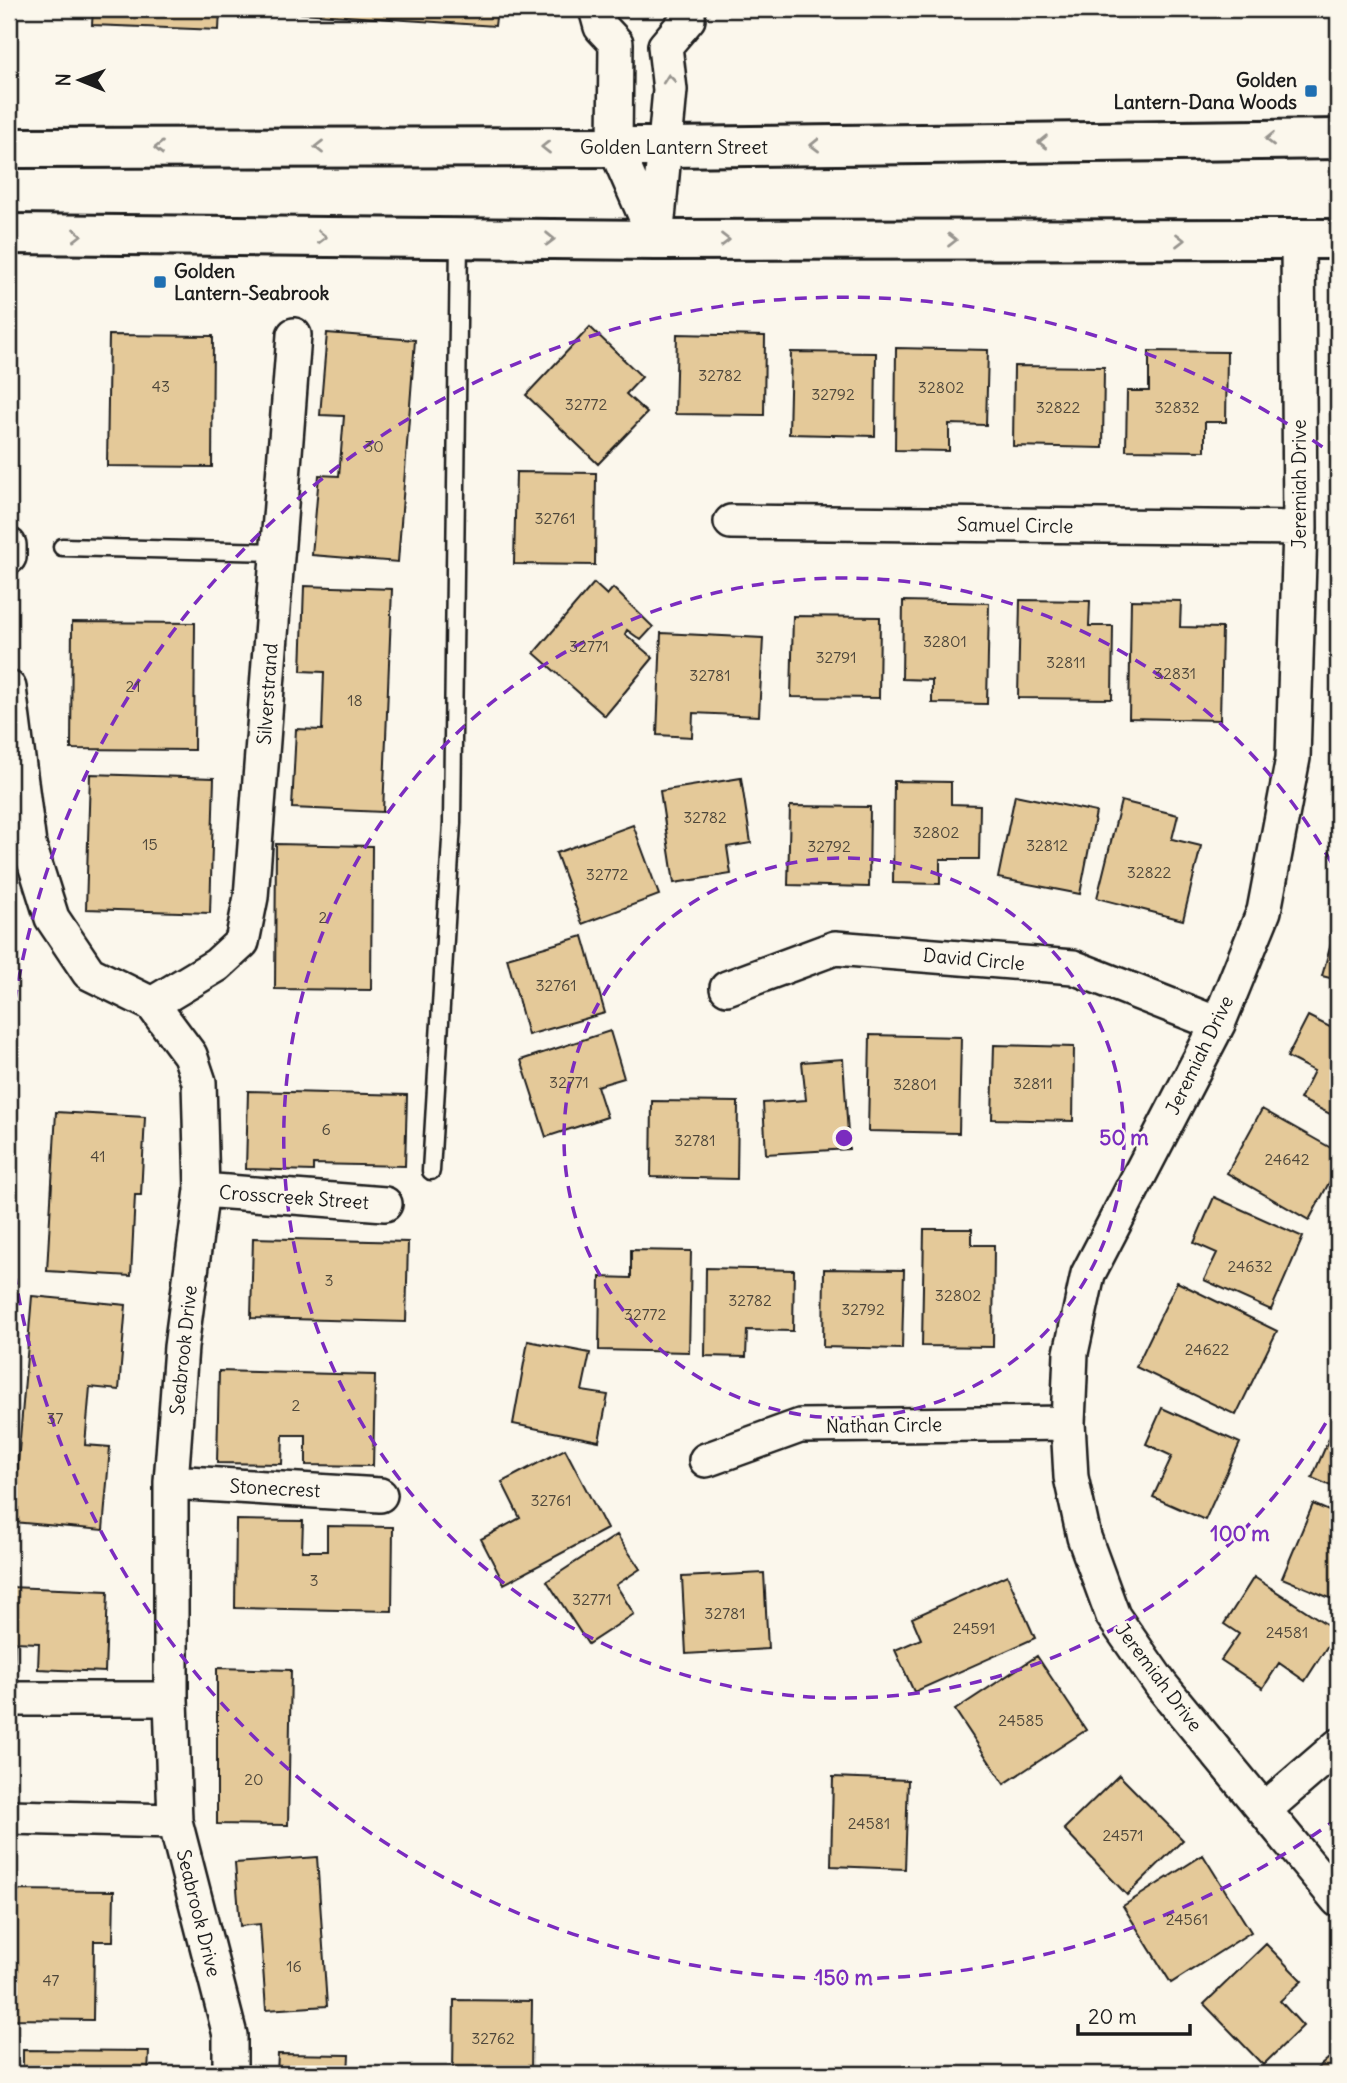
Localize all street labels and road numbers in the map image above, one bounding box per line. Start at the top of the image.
street label: Golden Lantern Street [580,135,768,159]
street label: Jeremiah Drive [1287,419,1311,549]
street label: Samuel Circle [957,512,1073,538]
street label: Silverstrand [251,642,283,746]
street label: David Circle [922,943,1026,975]
street label: Jeremiah Drive [1160,992,1238,1118]
street label: Crosscreek Street [218,1180,370,1214]
street label: Seabrook Drive [164,1284,202,1416]
street label: Nathan Circle [826,1412,942,1438]
street label: Stonecrest [229,1474,321,1502]
street label: Jeremiah Drive [1110,1618,1208,1736]
street label: Seabrook Drive [172,1847,226,1979]

